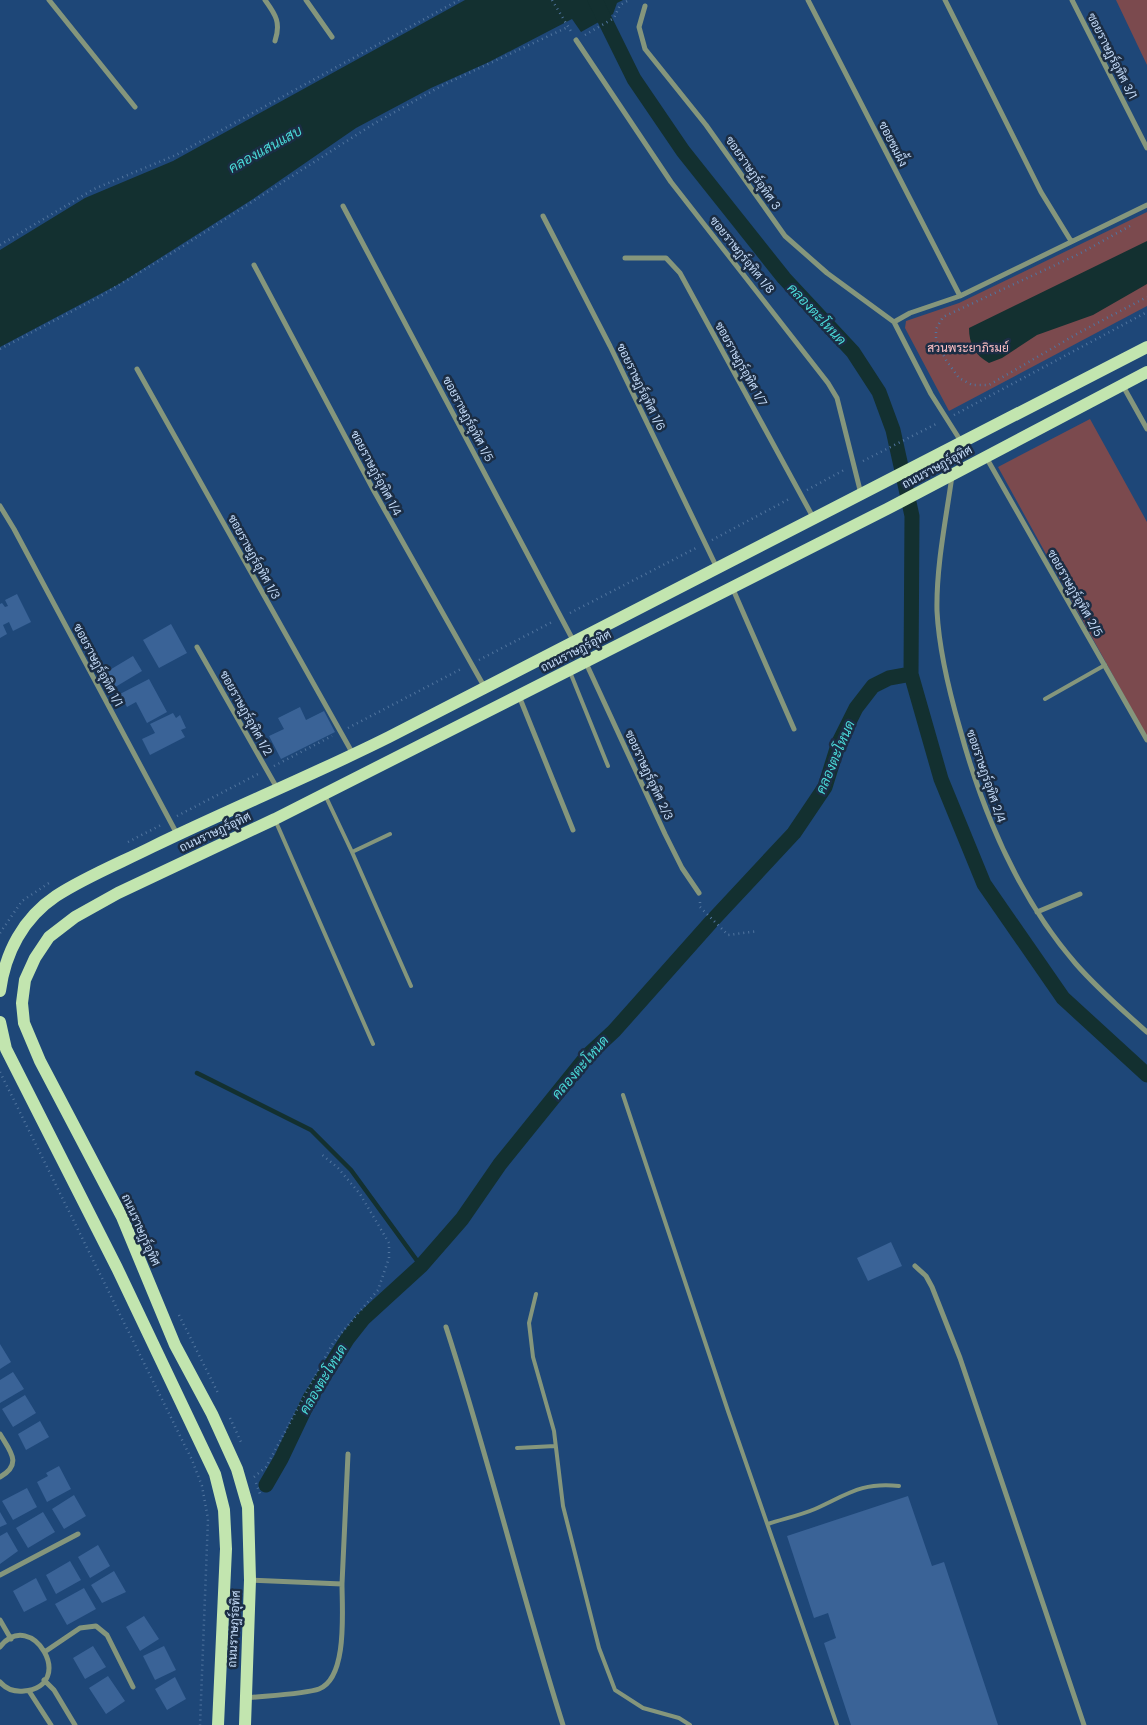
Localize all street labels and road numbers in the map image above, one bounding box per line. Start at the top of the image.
street label: ซอยราษฎร์อุทิศ 3/1 [1083,10,1141,102]
street label: ซอยชมผึ้ง [875,117,914,169]
street label: ซอยราษฎร์อุทิศ 3 [721,133,784,214]
street label: ซอยราษฎร์อุทิศ 1/8 [705,213,778,298]
street label: ซอยราษฎร์อุทิศ 1/7 [710,319,771,410]
street label: ซอยราษฎร์อุทิศ 1/6 [612,341,669,434]
street label: ซอยราษฎร์อุทิศ 1/5 [438,373,497,465]
street label: ซอยราษฎร์อุทิศ 1/4 [346,428,405,519]
street label: ถนนราษฎร์อุทิศ [899,442,975,493]
street label: ซอยราษฎร์อุทิศ 1/3 [223,512,284,603]
street label: ซอยราษฎร์อุทิศ 2/5 [1043,547,1106,640]
street label: ซอยราษฎร์อุทิศ 1/1 [69,621,127,710]
street label: ถนนราษฎร์อุทิศ [538,626,615,677]
street label: ซอยราษฎร์อุทิศ 1/2 [215,668,276,759]
street label: ซอยราษฎร์อุทิศ 2/3 [620,727,677,823]
street label: ซอยราษฎร์อุทิศ 2/4 [962,727,1009,825]
street label: ถนนราษฎร์อุทิศ [177,808,254,856]
street label: ถนนราษฎร์อุทิศ [117,1191,164,1269]
street label: ถนนราษฎร์อุทิศ [224,1590,245,1668]

